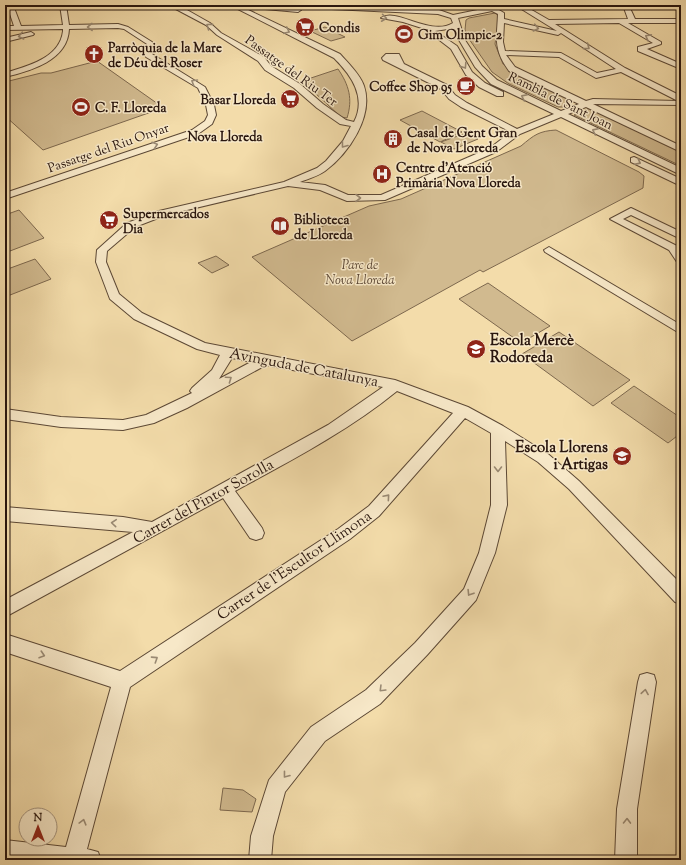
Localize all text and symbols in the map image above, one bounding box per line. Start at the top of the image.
one-way arrow [381,13,388,22]
supermarket icon: Condis [294,16,316,38]
place label: Condis [319,20,360,38]
one-way arrow [87,22,93,31]
sports icon: Gim Olimpic-2 [393,23,415,45]
one-way arrow [533,23,540,31]
one-way arrow [207,24,214,31]
one-way arrow [282,26,290,34]
place label: Gim Olimpic-2 [418,27,503,45]
one-way arrow [18,32,24,40]
street label: Passatge del Riu Ter [241,32,341,111]
one-way arrow [645,34,652,41]
place label: Parròquia de la Mare de Déu del Roser [108,40,222,73]
one-way arrow [582,42,589,49]
church icon: Parròquia de la Mare de Déu del Roser [83,43,105,65]
one-way arrow [460,62,467,69]
street label: Rambla de Sant Joan [505,69,616,135]
cafe icon: Coffee Shop 95 [455,75,477,97]
place label: Coffee Shop 95 [369,79,453,97]
one-way arrow [191,80,198,87]
supermarket icon: Basar Lloreda [279,88,301,110]
place label: Basar Lloreda [201,92,276,110]
one-way arrow [521,94,529,102]
sports icon: C. F. Lloreda [70,96,92,118]
place label: C. F. Lloreda [95,100,166,118]
street label: Passatge del Riu Onyar [46,120,172,178]
place label: Casal de Gent Gran de Nova Lloreda [407,125,518,158]
building icon: Casal de Gent Gran de Nova Lloreda [382,128,404,150]
one-way arrow [592,128,600,136]
district label: Nova Lloreda [187,129,263,147]
one-way arrow [342,140,349,147]
one-way arrow [152,141,159,150]
one-way arrow [634,157,641,165]
place label: Centre d'Atenció Primària Nova Lloreda [396,160,521,193]
hospital icon: Centre d'Atenció Primària Nova Lloreda [371,163,393,185]
one-way arrow [355,194,361,202]
place label: Supermercados Dia [123,206,209,239]
supermarket icon: Supermercados Dia [98,209,120,231]
place label: Biblioteca de Lloreda [294,212,353,245]
library icon: Biblioteca de Lloreda [269,215,291,237]
park label: Parc de Nova Lloreda [325,257,395,290]
place label: Escola Mercè Rodoreda [490,331,574,369]
school or university icon: Escola Mercè Rodoreda [465,338,487,360]
street label: Avinguda de Catalunya [227,344,380,393]
one-way arrow [224,377,231,384]
place label: Escola Llorens i Artigas [515,438,608,476]
school or university icon: Escola Llorens i Artigas [611,445,633,467]
street label: Carrer del Pintor Sorolla [130,455,278,550]
one-way arrow [494,466,502,472]
one-way arrow [382,494,389,501]
street label: Carrer de l'Escultor Llimona [213,506,376,626]
one-way arrow [111,519,117,528]
one-way arrow [467,589,474,596]
one-way arrow [38,650,45,659]
one-way arrow [151,657,158,664]
one-way arrow [379,684,387,692]
one-way arrow [640,689,649,696]
one-way arrow [284,770,291,777]
north arrow [18,807,58,847]
text: N [33,810,43,826]
one-way arrow [623,818,631,824]
one-way arrow [78,819,87,826]

